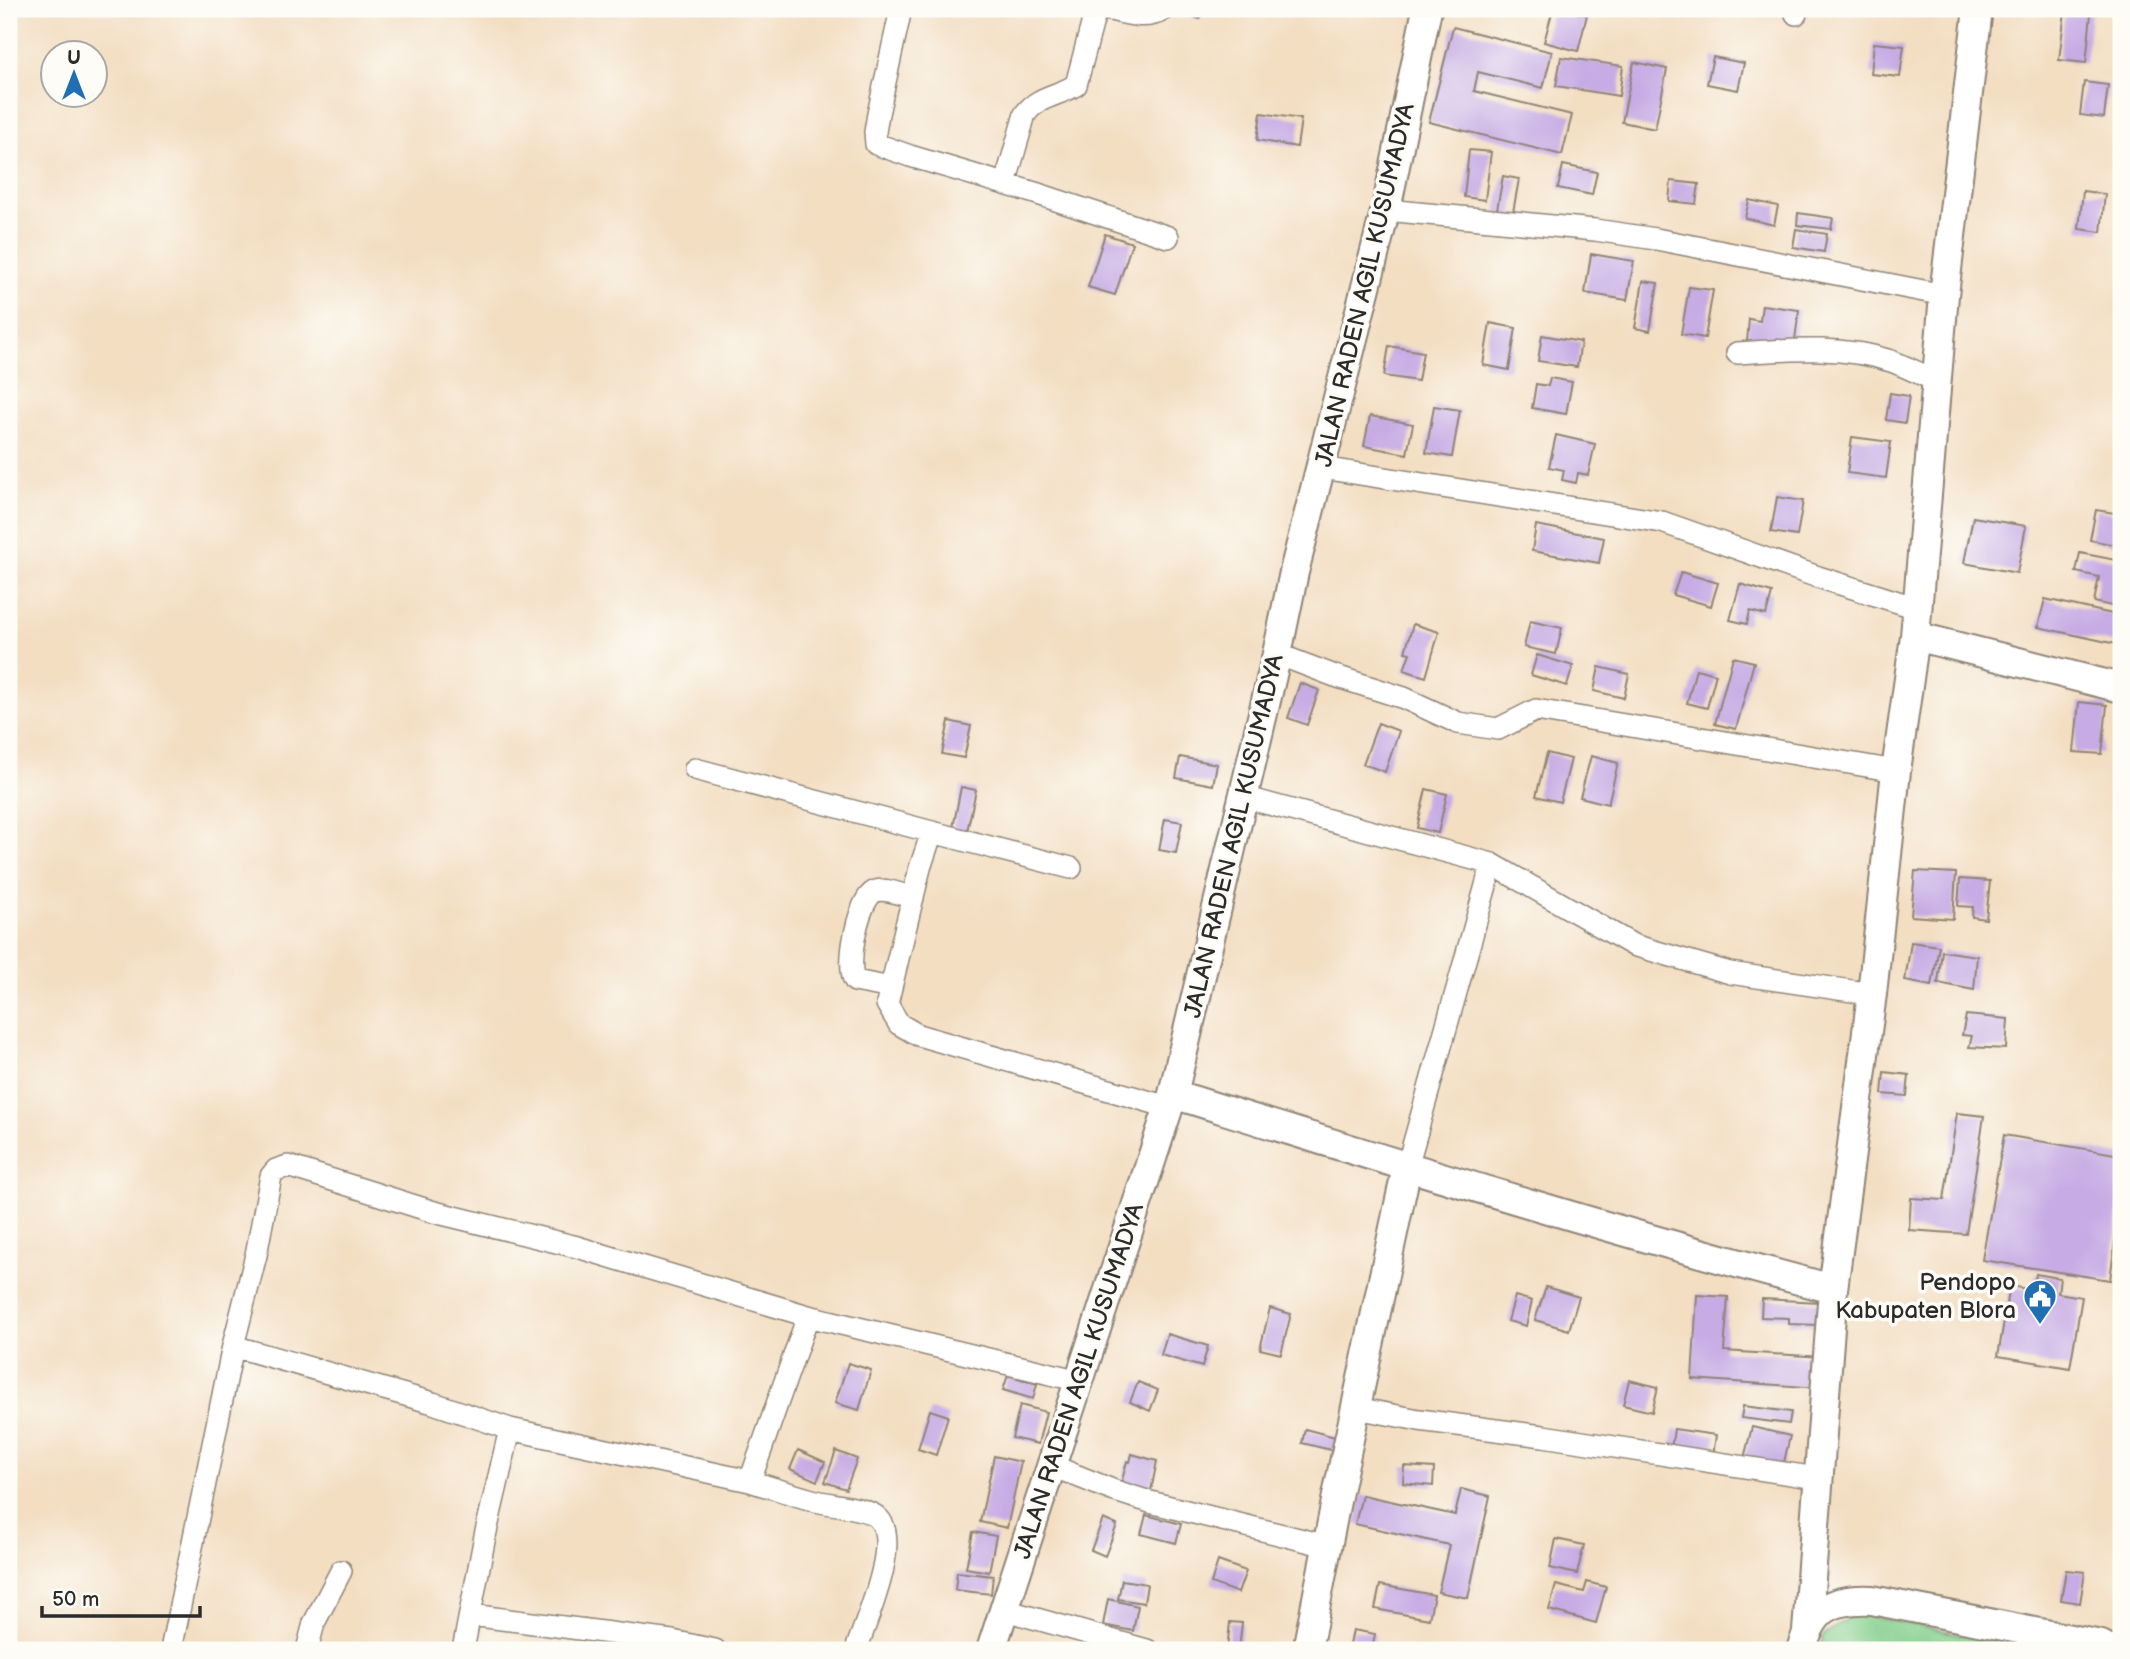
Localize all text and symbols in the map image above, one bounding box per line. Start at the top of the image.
north arrow [38,38,108,108]
text: U [67,47,81,70]
street label: JALAN RADEN AGIL KUSUMADYA [1309,100,1421,470]
street label: JALAN RADEN AGIL KUSUMADYA [1178,651,1290,1021]
street label: JALAN RADEN AGIL KUSUMADYA [1008,1199,1150,1562]
place label: Pendopo Kabupaten Blora [1835,1268,2016,1325]
public building icon: Pendopo Kabupaten Blora [2021,1277,2059,1326]
scale bar [42,1575,200,1619]
text: 50 m [52,1587,99,1612]

